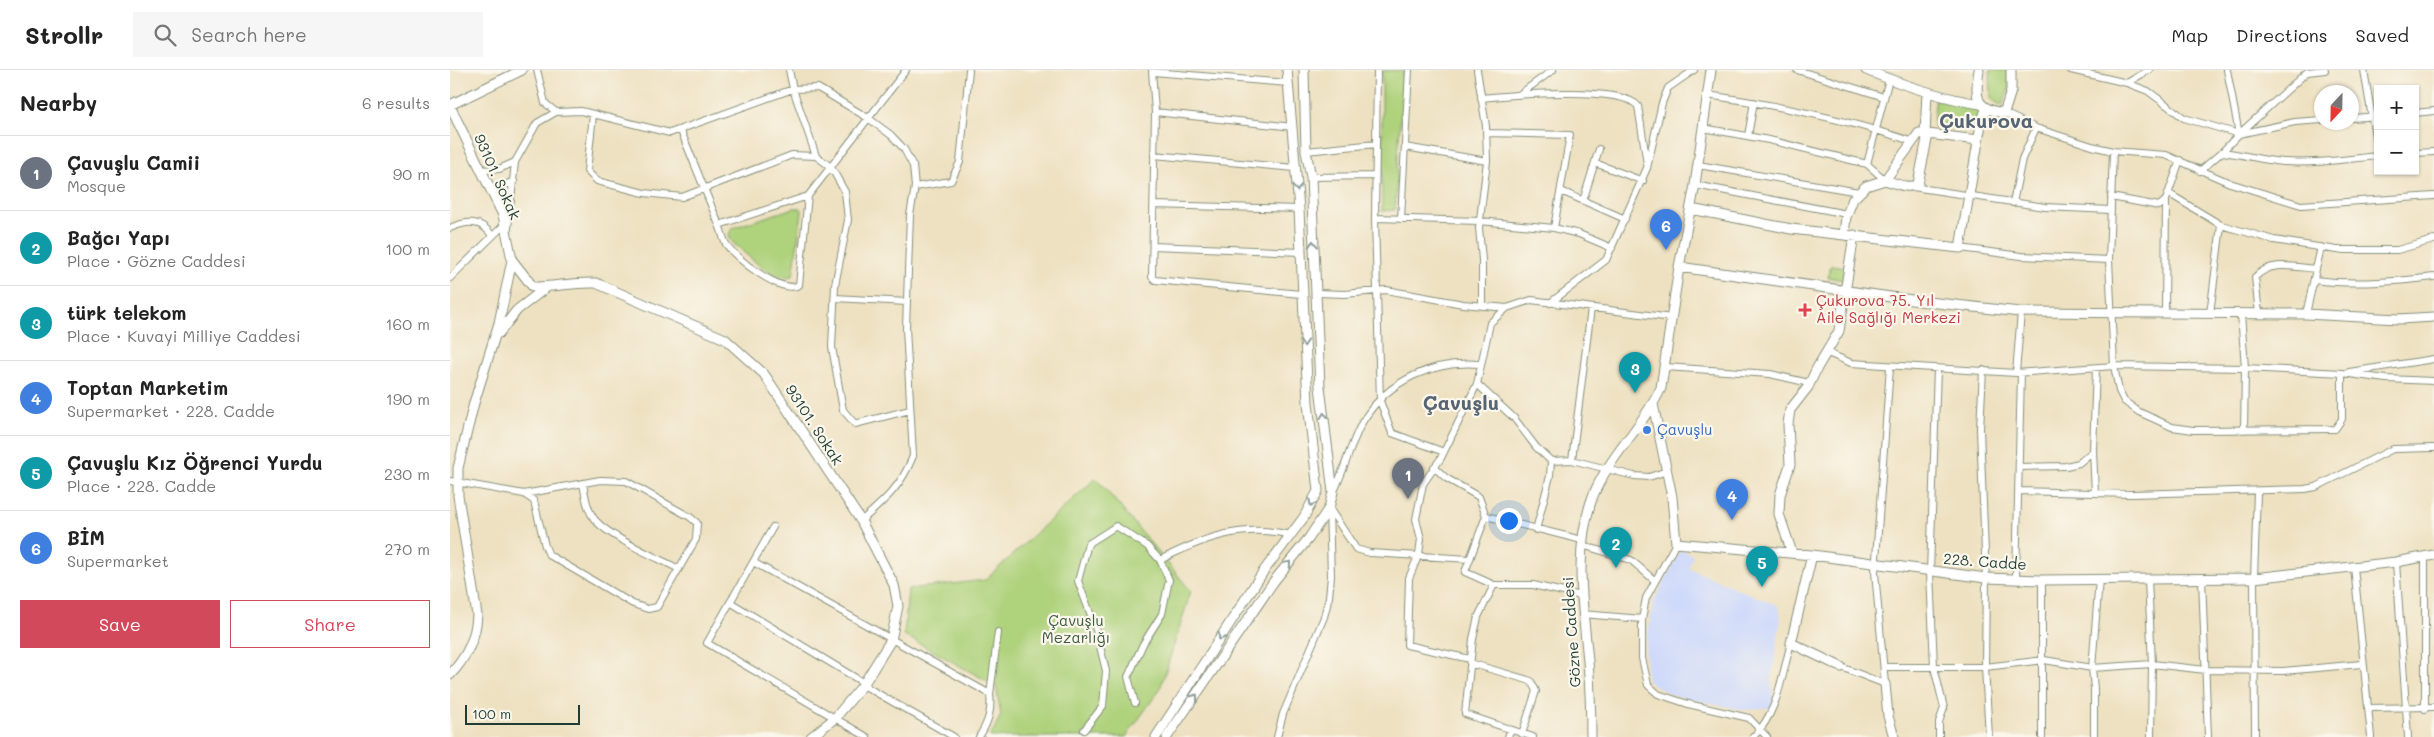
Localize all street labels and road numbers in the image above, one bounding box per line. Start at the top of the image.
street label: 93101. Sokak [470,130,526,223]
street label: 93101. Sokak [781,380,848,469]
street label: 228. Cadde [1943,548,2027,574]
street label: Gözne Caddesi [1557,576,1585,688]

